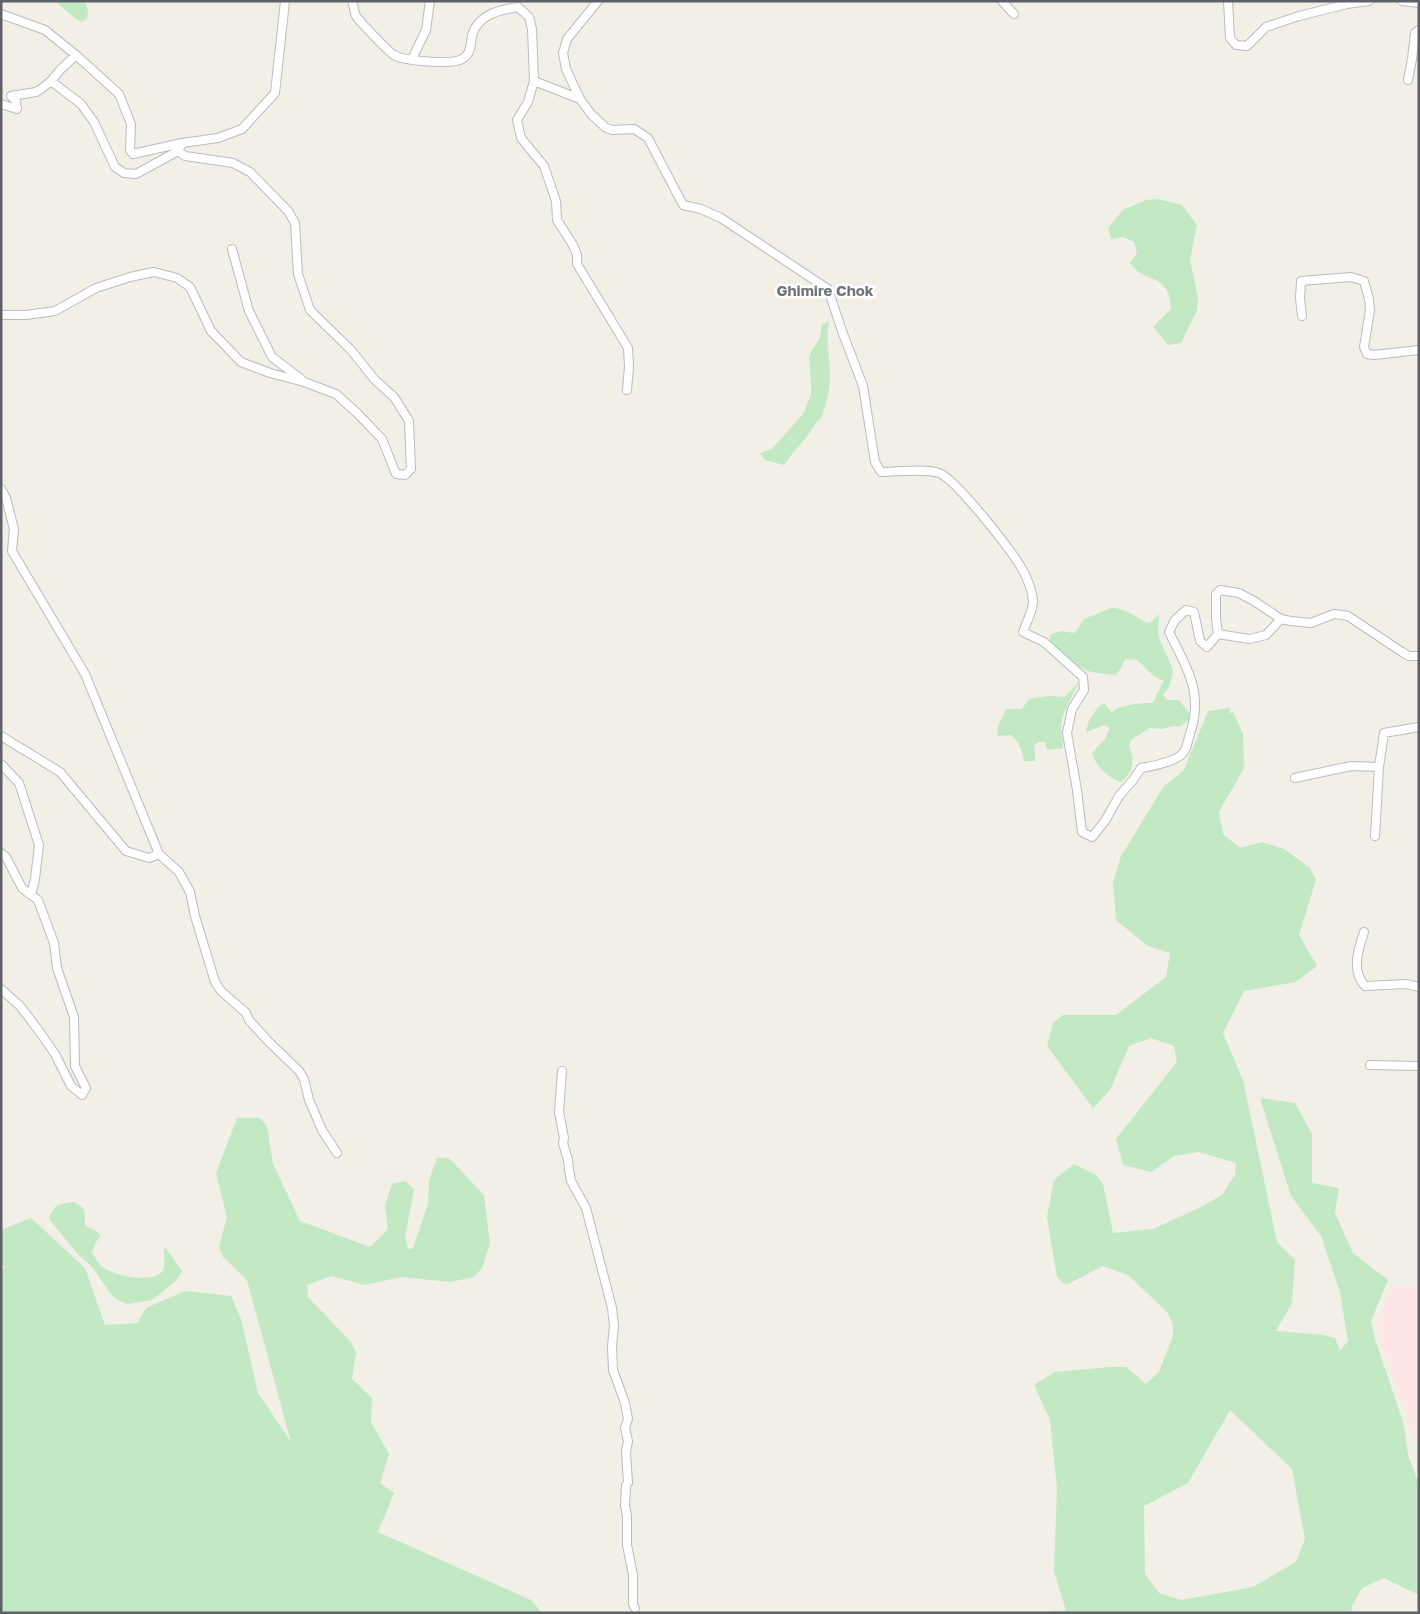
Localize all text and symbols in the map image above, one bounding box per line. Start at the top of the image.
district label: Ghimire Chok [776,281,874,299]

